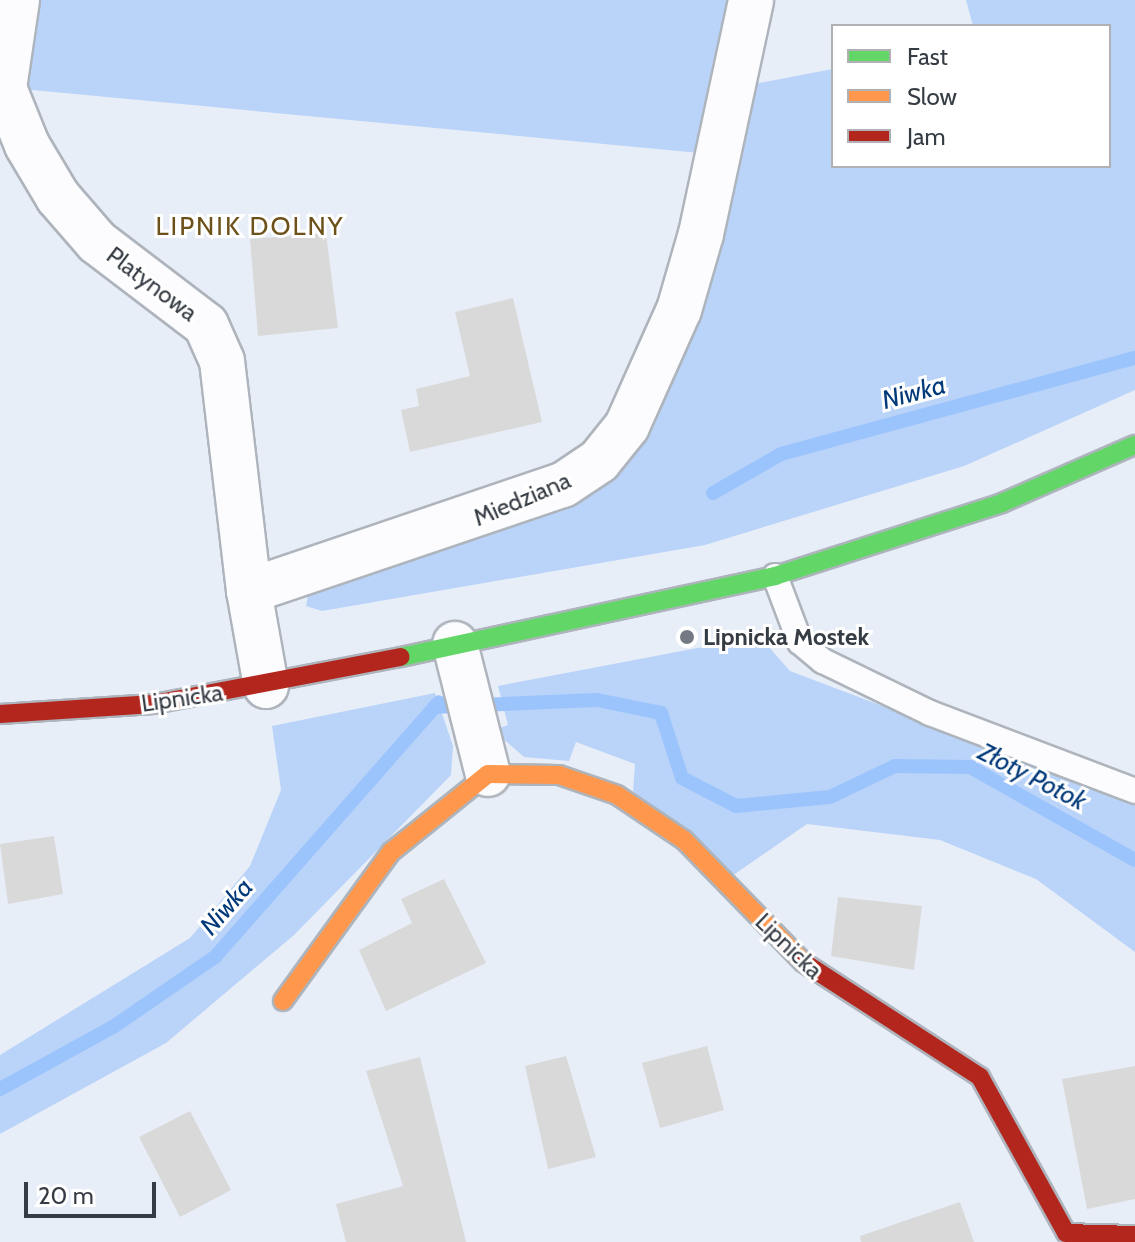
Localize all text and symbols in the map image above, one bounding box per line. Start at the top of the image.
legend [831,24,1111,168]
text: Fast [907,42,948,71]
text: Slow [907,82,957,111]
text: Jam [907,122,945,151]
district label: LIPNIK DOLNY [155,211,345,243]
street label: Platynowa [101,241,203,327]
water label: Niwka [879,370,949,416]
street label: Miedziana [469,466,575,532]
place label: Lipnicka Mostek [703,623,869,651]
marker: Lipnicka Mostek [678,628,696,646]
street label: Lipnicka [139,678,225,718]
water label: Złoty Potok [973,737,1091,817]
water label: Niwka [194,872,260,942]
street label: Lipnicka [749,907,829,985]
scale bar [28,1166,160,1216]
text: 20 m [38,1181,94,1210]

